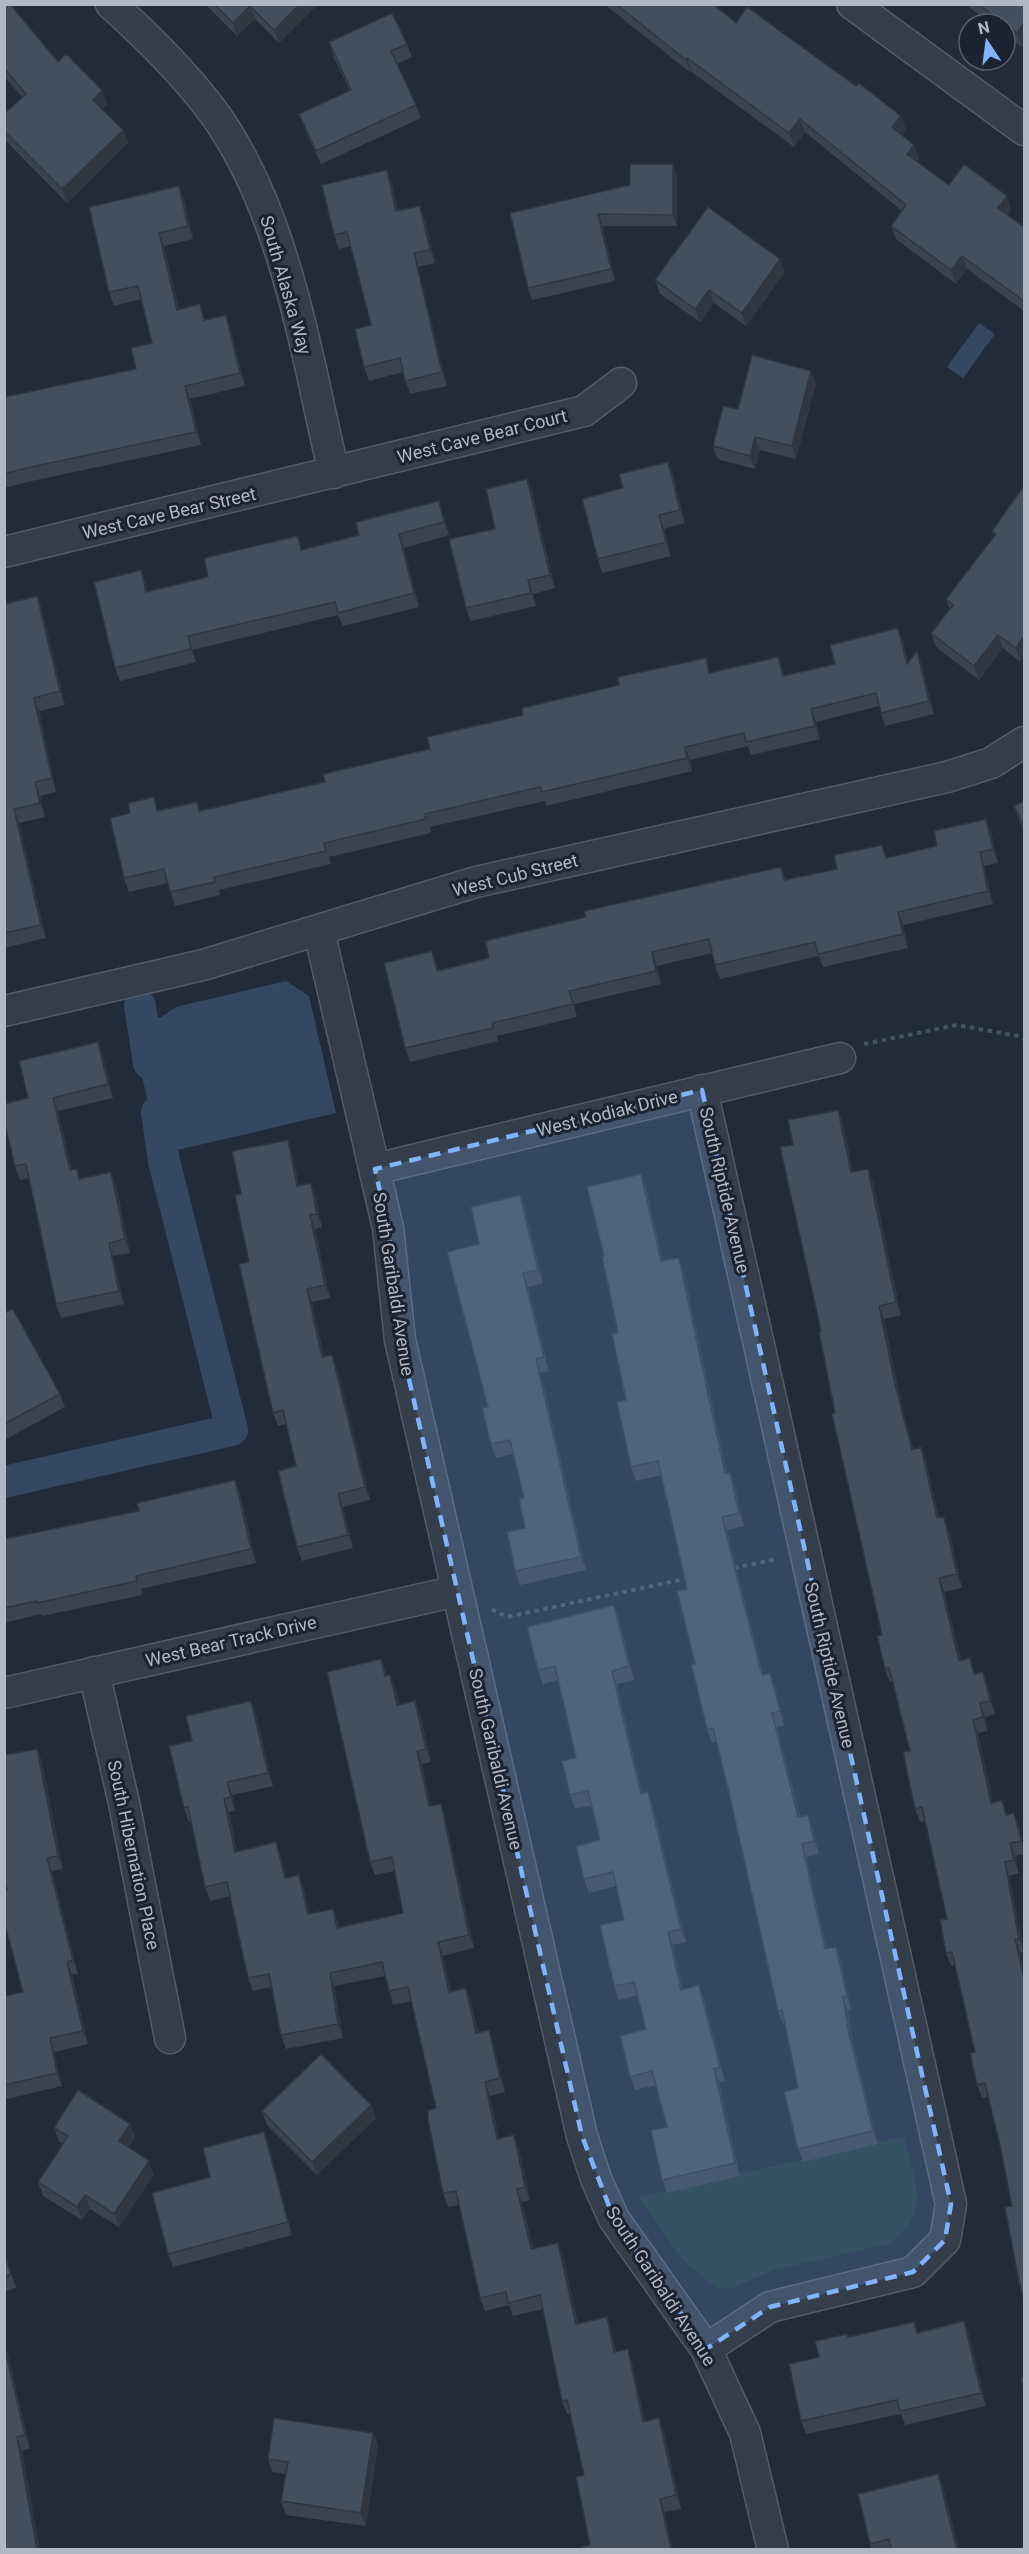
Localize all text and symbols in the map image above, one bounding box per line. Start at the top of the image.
north arrow [957,12,1017,72]
text: N [976,17,991,38]
street label: South Alaska Way [256,213,316,357]
street label: West Cave Bear Court [395,405,569,467]
street label: West Cave Bear Street [80,483,258,543]
street label: West Cub Street [450,849,580,901]
street label: West Kodiak Drive [534,1085,680,1141]
street label: South Riptide Avenue [696,1105,754,1275]
street label: South Garibaldi Avenue [369,1191,419,1377]
street label: South Riptide Avenue [801,1580,859,1750]
street label: West Bear Track Drive [144,1611,318,1671]
street label: South Garibaldi Avenue [465,1666,527,1852]
street label: South Hibernation Place [104,1758,164,1952]
street label: South Garibaldi Avenue [602,2202,720,2370]

